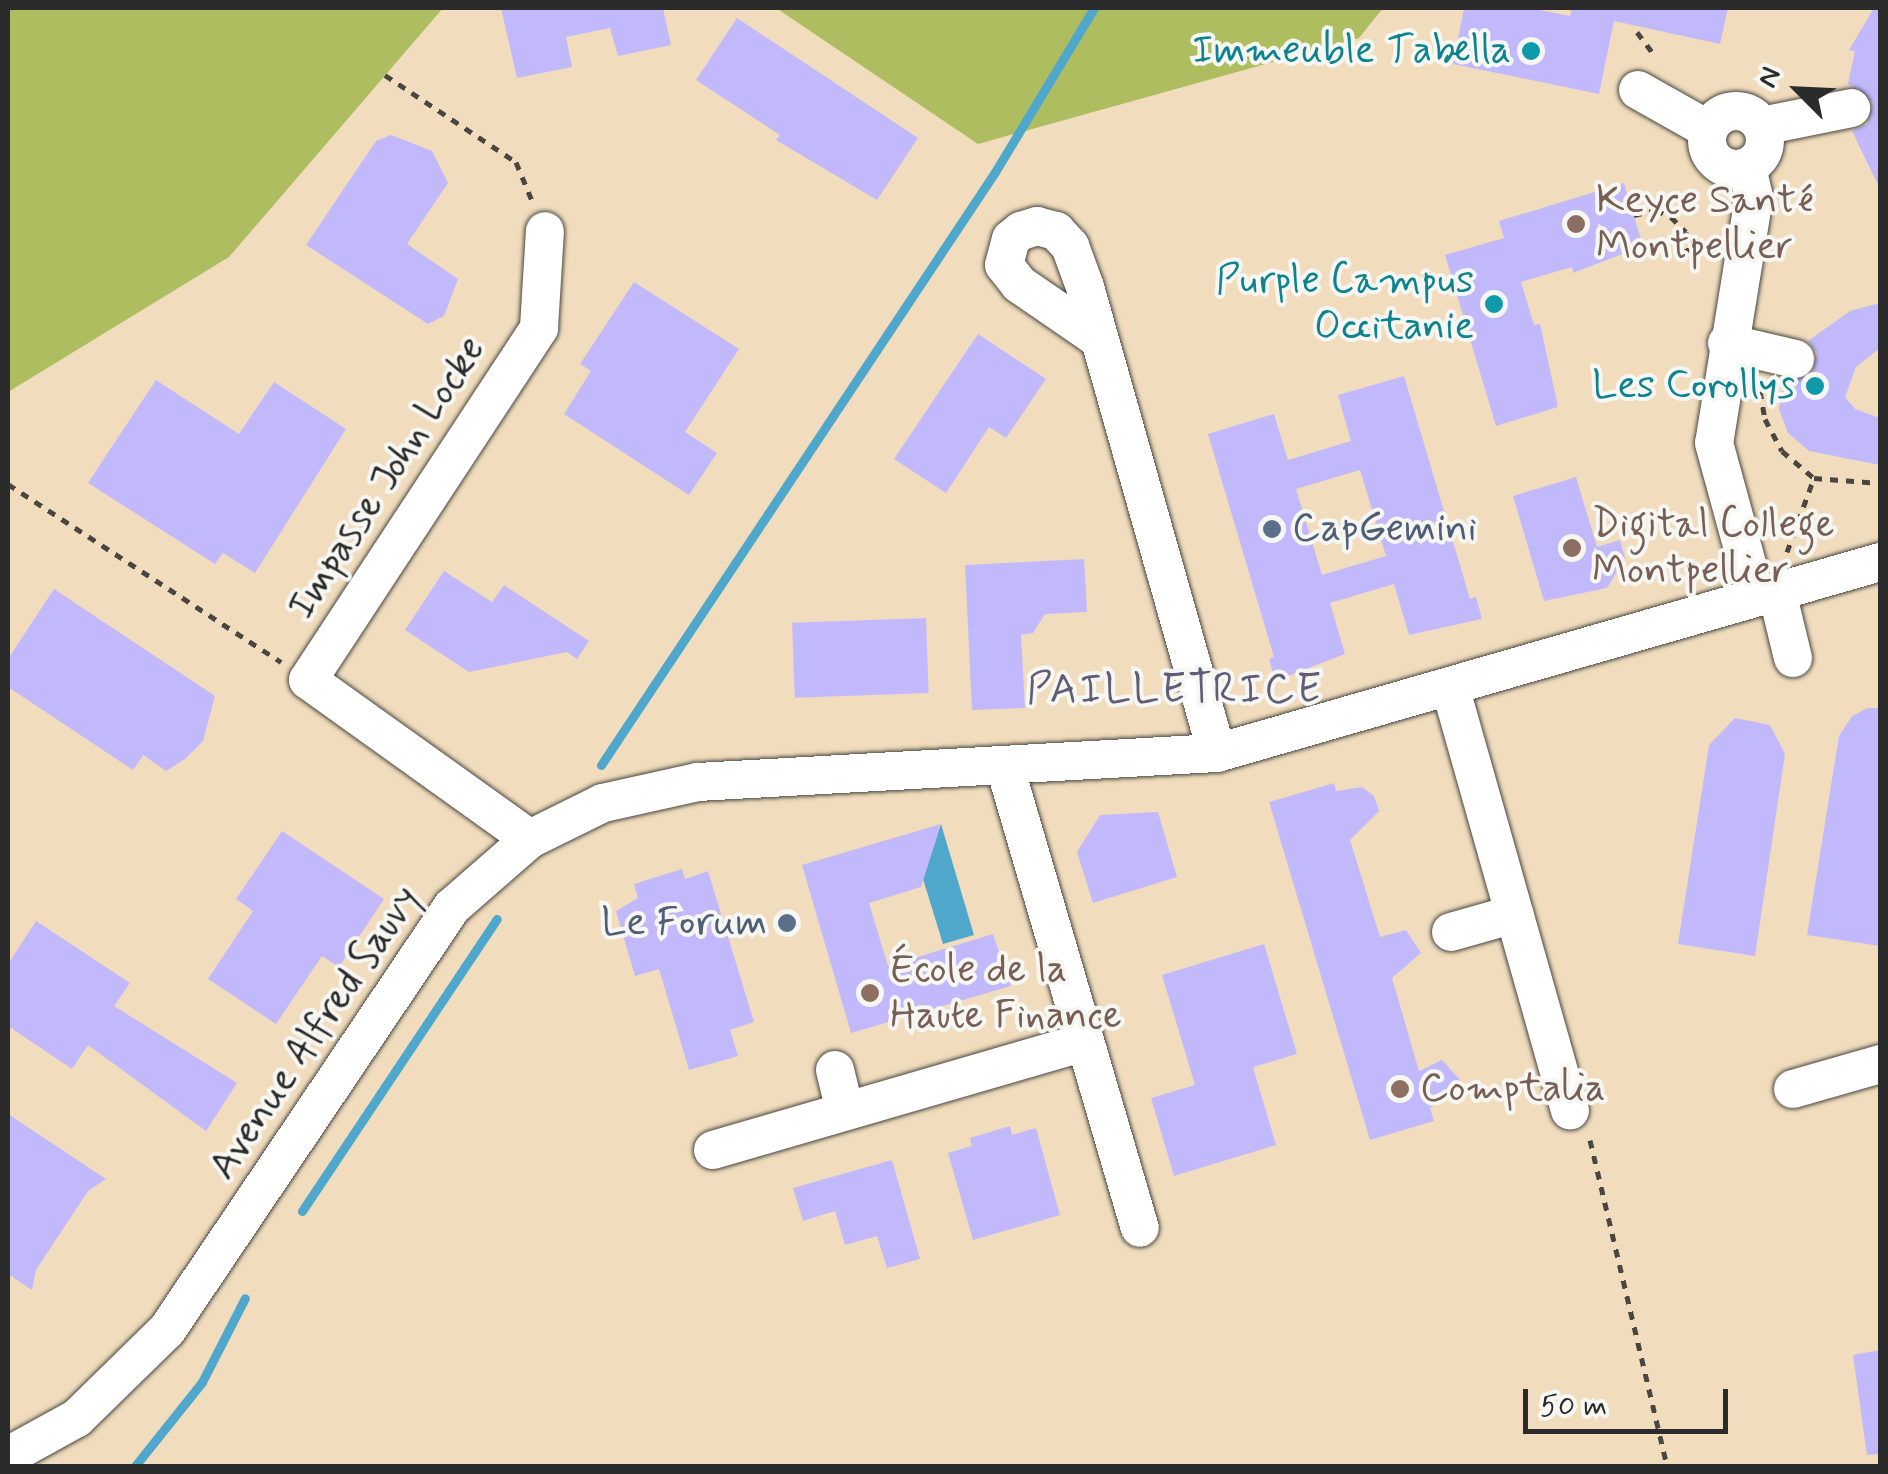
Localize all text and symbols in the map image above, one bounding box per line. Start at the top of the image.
place label: Immeuble Tabella [1201,27,1511,75]
marker: Immeuble Tabella [1520,40,1542,62]
north arrow [1748,40,1848,140]
text: N [1749,62,1791,94]
place label: Keyce Santé Montpellier [1596,177,1810,271]
marker: Keyce Santé Montpellier [1565,213,1587,235]
place label: Purple Campus Occitanie [1224,257,1474,351]
marker: Purple Campus Occitanie [1483,293,1505,315]
street label: Impasse John Locke [272,318,502,638]
place label: Les Corollys [1589,362,1795,410]
marker: Les Corollys [1804,375,1826,397]
place label: Digital College Montpellier [1592,501,1838,595]
place label: CapGemini [1292,505,1477,553]
marker: CapGemini [1261,518,1283,540]
marker: Digital College Montpellier [1561,537,1583,559]
district label: PAILLETRICE [1026,666,1324,716]
street label: Avenue Alfred Sauvy [197,874,433,1192]
place label: Le Forum [600,899,767,947]
marker: Le Forum [776,912,798,934]
place label: École de la Haute Finance [890,946,1130,1040]
marker: École de la Haute Finance [859,982,881,1004]
place label: Comptalia [1420,1065,1606,1113]
marker: Comptalia [1389,1078,1411,1100]
scale bar [1528,1369,1733,1431]
text: 50 m [1540,1387,1607,1426]

